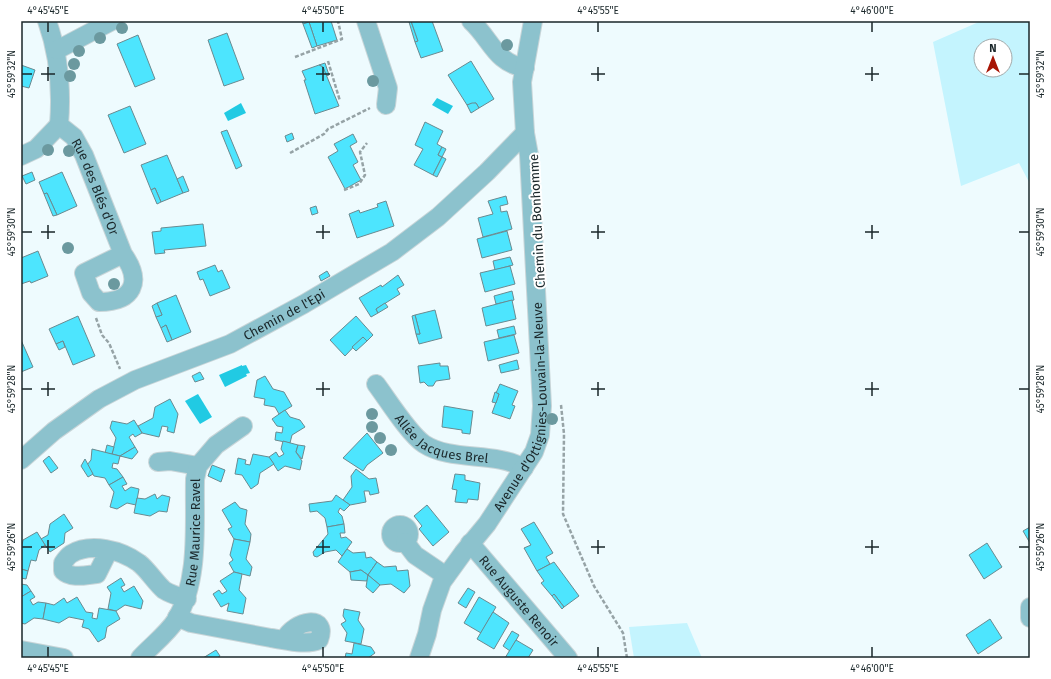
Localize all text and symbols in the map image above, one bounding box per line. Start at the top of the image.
text: 4°45'45"E [27,5,69,17]
text: 4°45'50"E [302,5,344,17]
text: 4°45'55"E [577,5,619,17]
text: 4°46'00"E [850,5,894,17]
north arrow [973,38,1013,78]
text: N [989,42,997,55]
text: 45°59'32"N [6,50,18,98]
text: 45°59'32"N [1035,50,1047,98]
street label: Rue des Blés d'Or [69,136,122,237]
street label: Chemin du Bonhomme [526,154,548,288]
text: 45°59'30"N [6,208,18,256]
text: 45°59'30"N [1035,208,1047,256]
street label: Chemin de l'Epi [241,286,327,343]
street label: Avenue d'Ottignies-Louvain-la-Neuve [490,302,550,514]
text: 45°59'28"N [6,365,18,413]
text: 45°59'28"N [1035,365,1047,413]
street label: Allée Jacques Brel [392,411,489,465]
street label: Rue Maurice Ravel [182,478,203,588]
text: 45°59'26"N [6,523,18,571]
text: 45°59'26"N [1035,523,1047,571]
street label: Rue Auguste Renoir [476,552,562,649]
text: 4°45'45"E [27,663,69,675]
text: 4°45'50"E [302,663,344,675]
text: 4°45'55"E [577,663,619,675]
text: 4°46'00"E [850,663,894,675]

